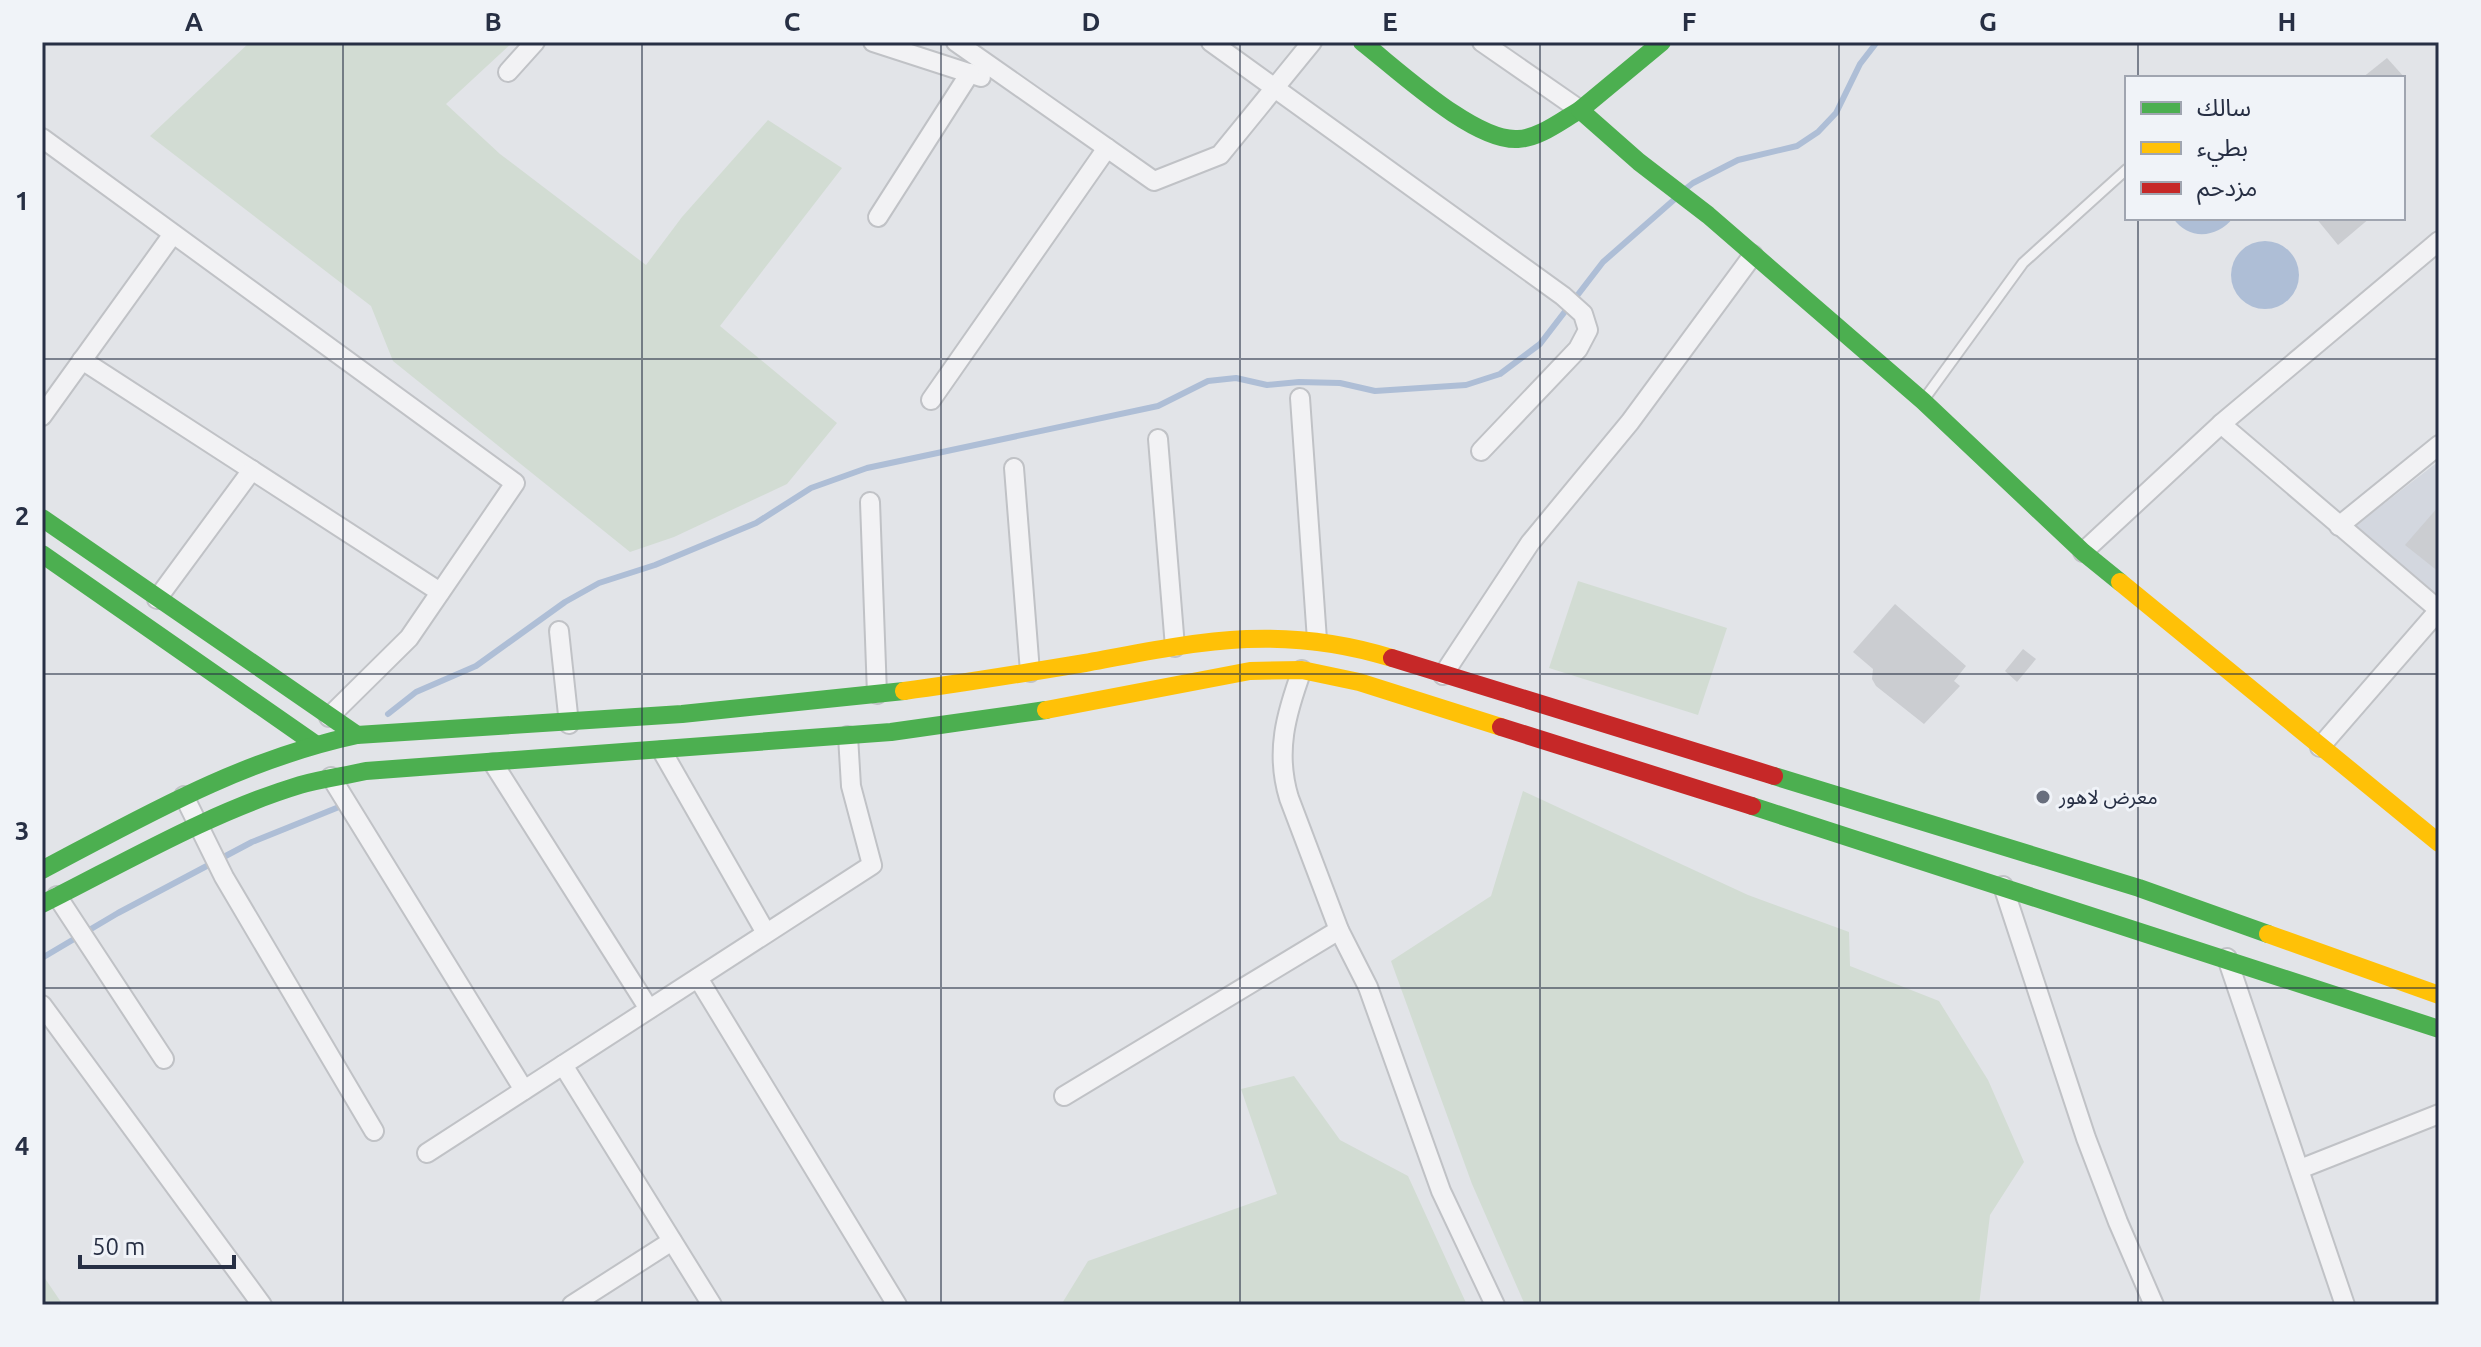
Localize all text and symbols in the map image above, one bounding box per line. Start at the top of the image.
text: A [185,7,204,36]
text: B [484,7,502,36]
text: C [784,7,801,36]
text: D [1082,7,1100,36]
text: E [1382,7,1398,36]
text: F [1682,7,1696,36]
text: G [1979,7,1997,36]
text: H [2278,7,2296,36]
legend [2125,76,2405,220]
text: سالك [2197,94,2251,121]
text: بطيء [2197,134,2248,167]
text: مزدحم [2197,174,2257,205]
text: 1 [15,186,29,215]
text: 2 [15,501,29,530]
place label: معرض لاهور [2058,785,2158,809]
marker: معرض لاهور [2034,788,2052,806]
text: 3 [15,816,29,845]
text: 4 [15,1131,29,1160]
scale bar [80,1219,234,1269]
text: 50 m [92,1233,145,1260]

